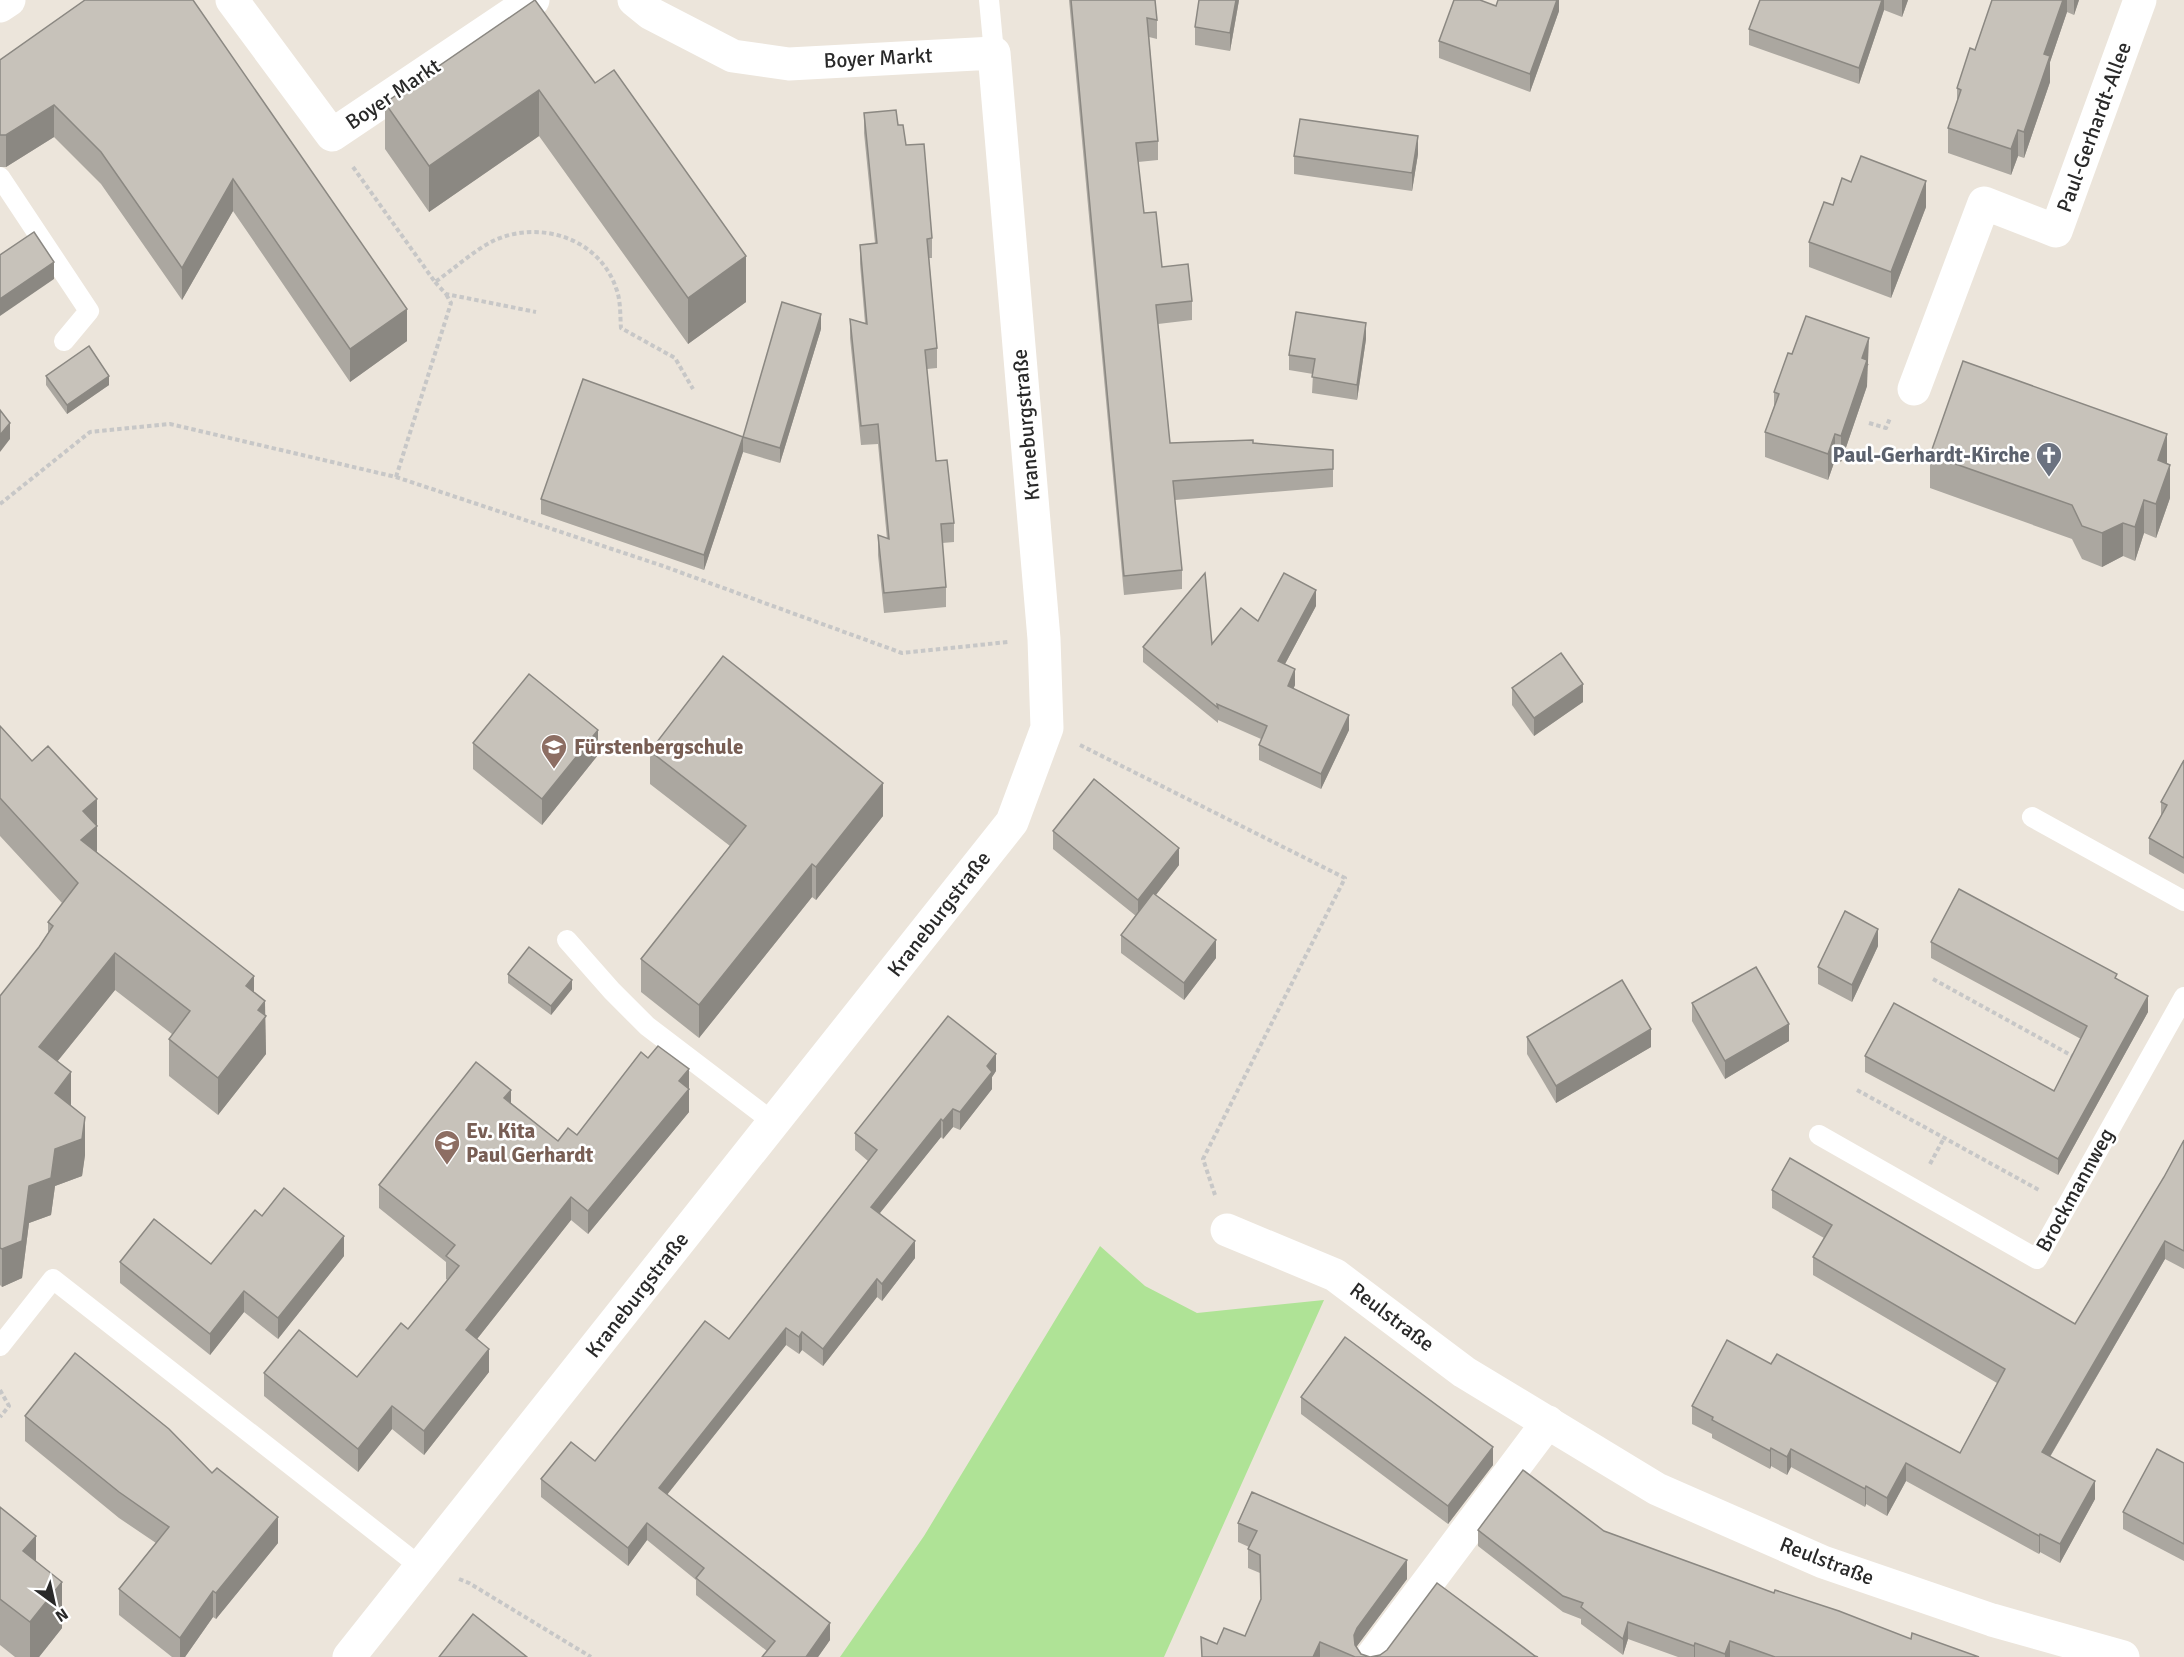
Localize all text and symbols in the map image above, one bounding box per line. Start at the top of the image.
street label: Paul-Gerhardt-Allee [2051,38,2137,216]
street label: Boyer Markt [823,42,933,74]
street label: Boyer Markt [341,53,445,135]
street label: Kraneburgstraße [1006,348,1046,502]
church icon: Paul-Gerhardt-Kirche [2034,440,2064,478]
place label: Paul-Gerhardt-Kirche [1833,442,2030,468]
school or university icon: Fürstenbergschule [539,732,569,770]
place label: Fürstenbergschule [574,734,743,760]
street label: Kraneburgstraße [882,846,996,982]
place label: Ev. Kita Paul Gerhardt [466,1118,594,1168]
street label: Brockmannweg [2030,1124,2120,1256]
school or university icon: Ev. Kita Paul Gerhardt [432,1128,462,1166]
street label: Kraneburgstraße [580,1227,694,1363]
street label: Reulstraße [1345,1277,1439,1357]
street label: Reulstraße [1776,1531,1878,1591]
north arrow [24,1573,84,1633]
text: N [52,1603,72,1626]

